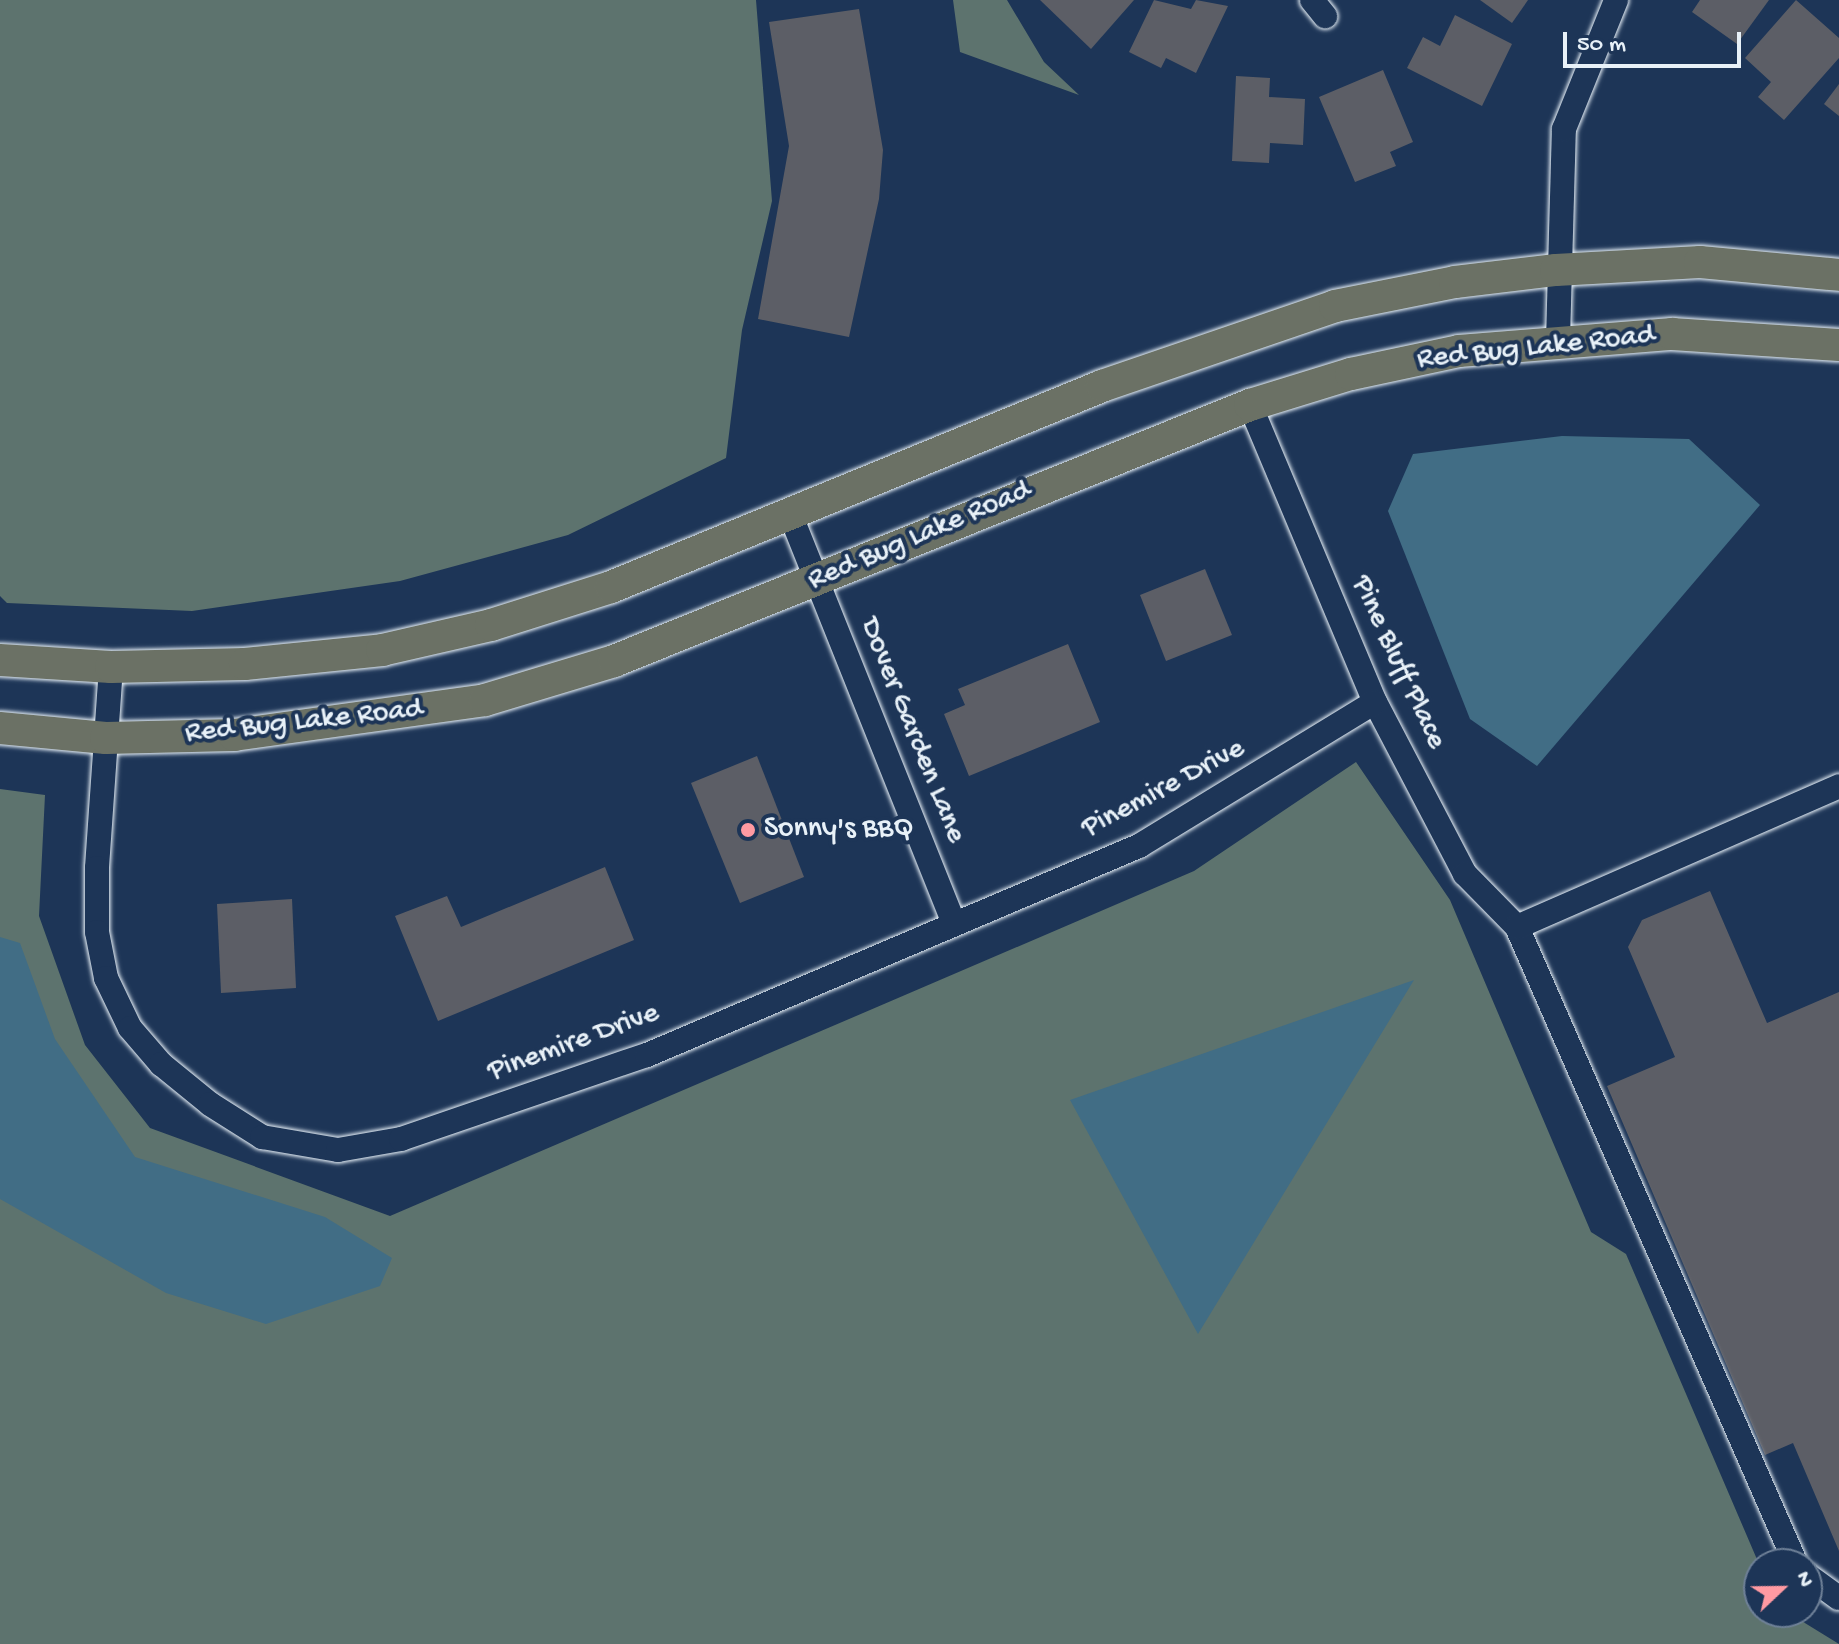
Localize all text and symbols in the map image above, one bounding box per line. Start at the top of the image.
scale bar [1567,16,1745,66]
text: 50 m [1577,31,1626,60]
street label: Red Bug Lake Road [1415,319,1657,379]
street label: Red Bug Lake Road [803,474,1037,600]
street label: Pine Bluff Place [1341,571,1453,755]
street label: Dover Garden Lane [849,613,973,849]
street label: Red Bug Lake Road [183,693,425,753]
street label: Pinemire Drive [1076,732,1252,848]
place label: Sonny's BBQ [764,812,913,848]
marker: Sonny's BBQ [739,821,757,839]
street label: Pinemire Drive [484,996,664,1092]
north arrow [1743,1548,1823,1628]
text: N [1789,1568,1818,1591]

